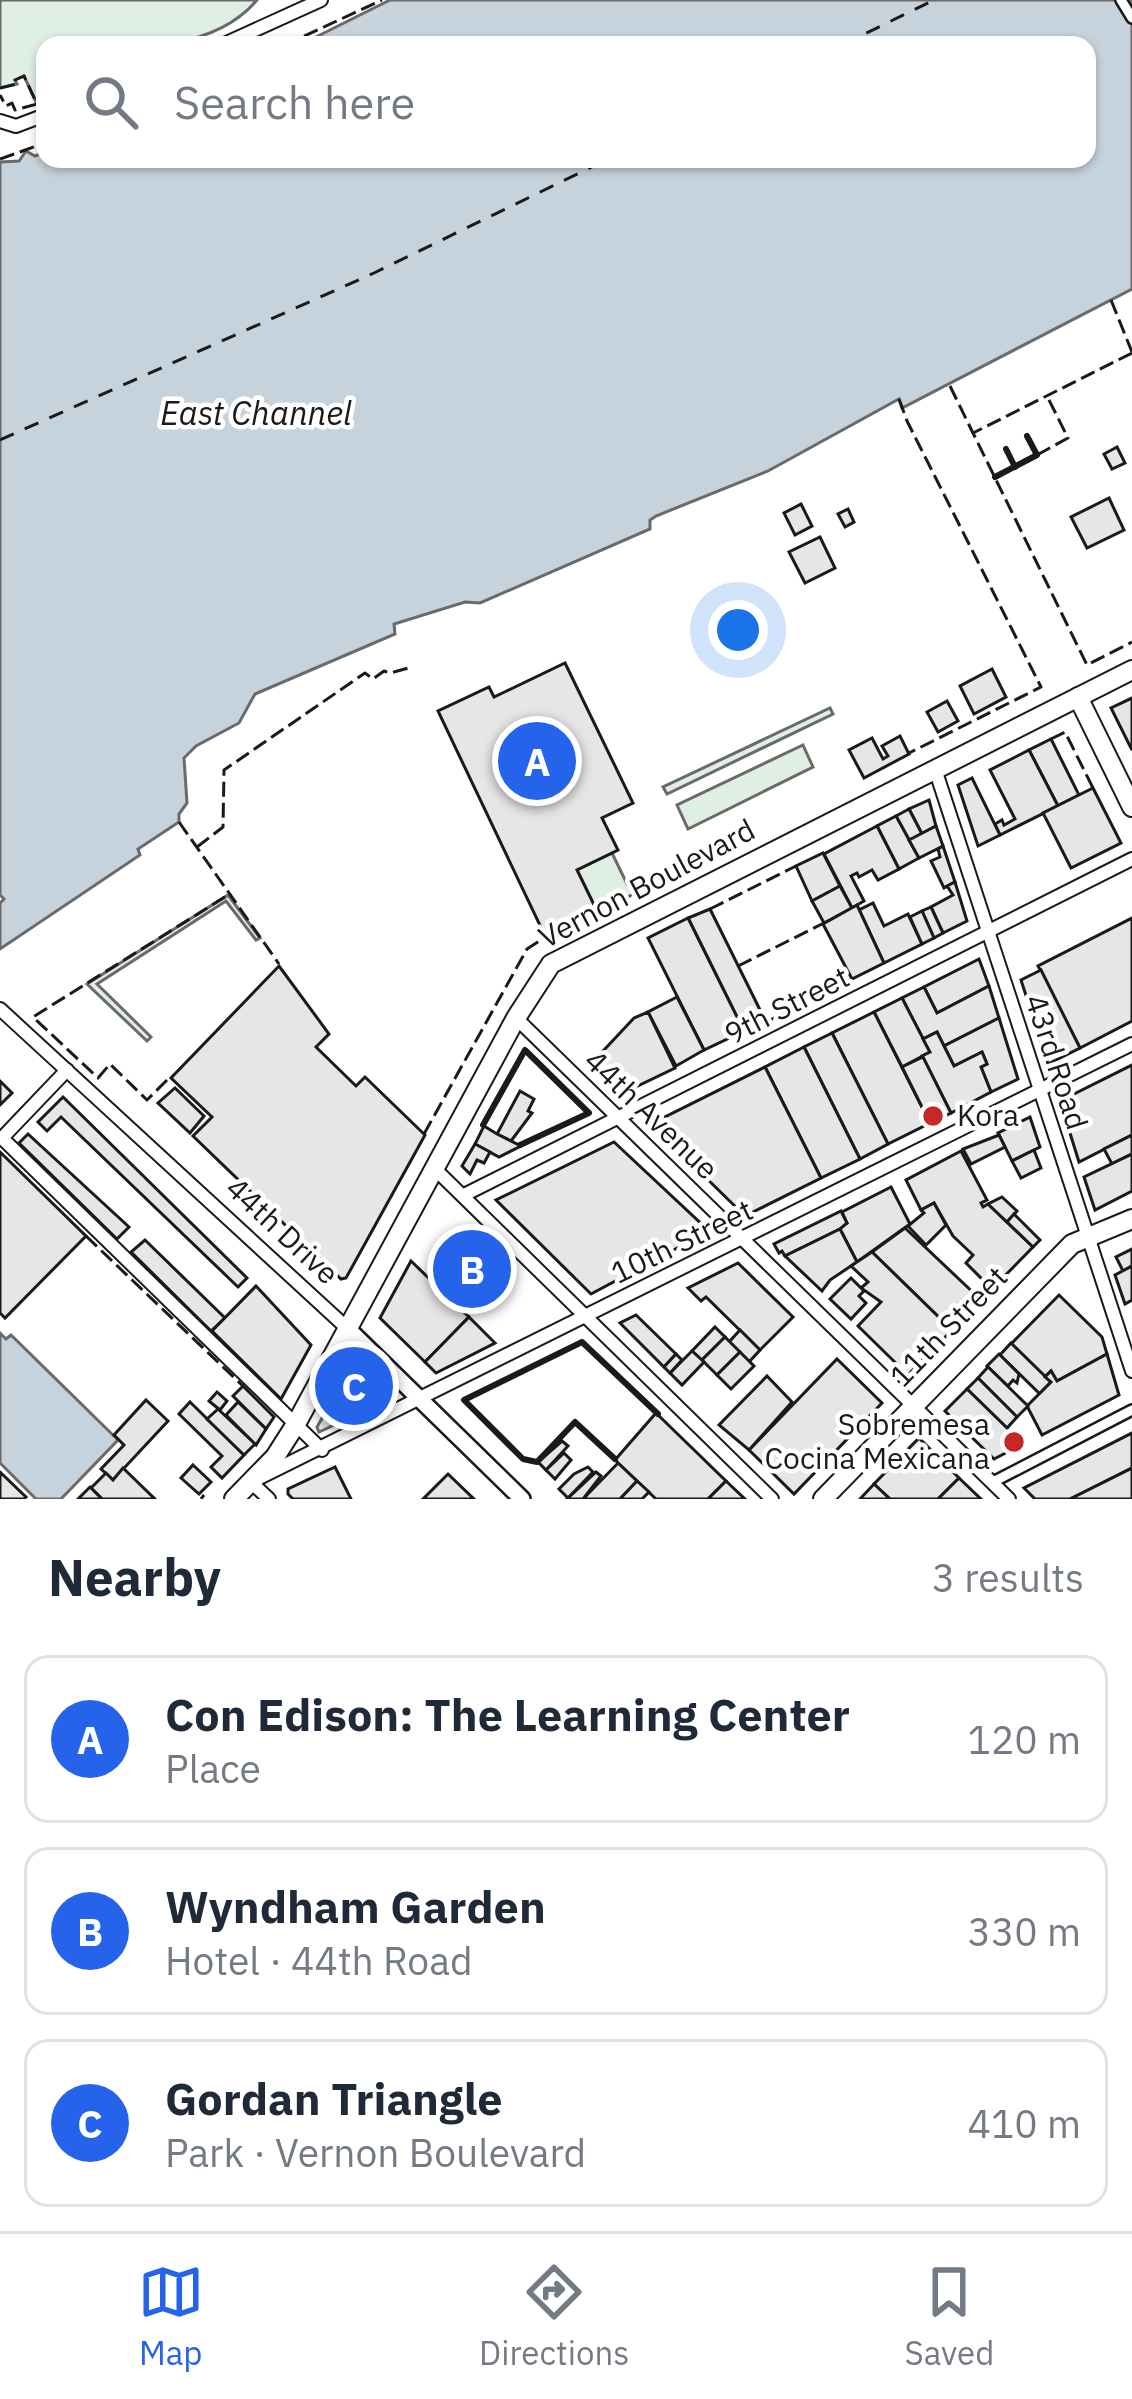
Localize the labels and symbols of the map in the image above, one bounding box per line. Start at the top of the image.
water label: East Channel [160,391,352,434]
your location [708,600,768,660]
pin: A [498,716,576,806]
street label: Vernon Boulevard [531,809,761,956]
street label: 9th Street [717,957,855,1053]
street label: 43rd Road [1017,989,1098,1134]
street label: 44th Avenue [577,1041,727,1187]
place label: Kora [957,1095,1019,1134]
marker: Kora [920,1103,946,1129]
street label: 44th Drive [218,1168,348,1292]
street label: 10th Street [604,1190,759,1292]
pin: B [433,1224,511,1314]
street label: 11th Street [881,1257,1015,1395]
pin: C [315,1341,393,1431]
place label: Sobremesa Cocina Mexicana [764,1404,990,1477]
marker: Sobremesa Cocina Mexicana [1001,1429,1027,1455]

